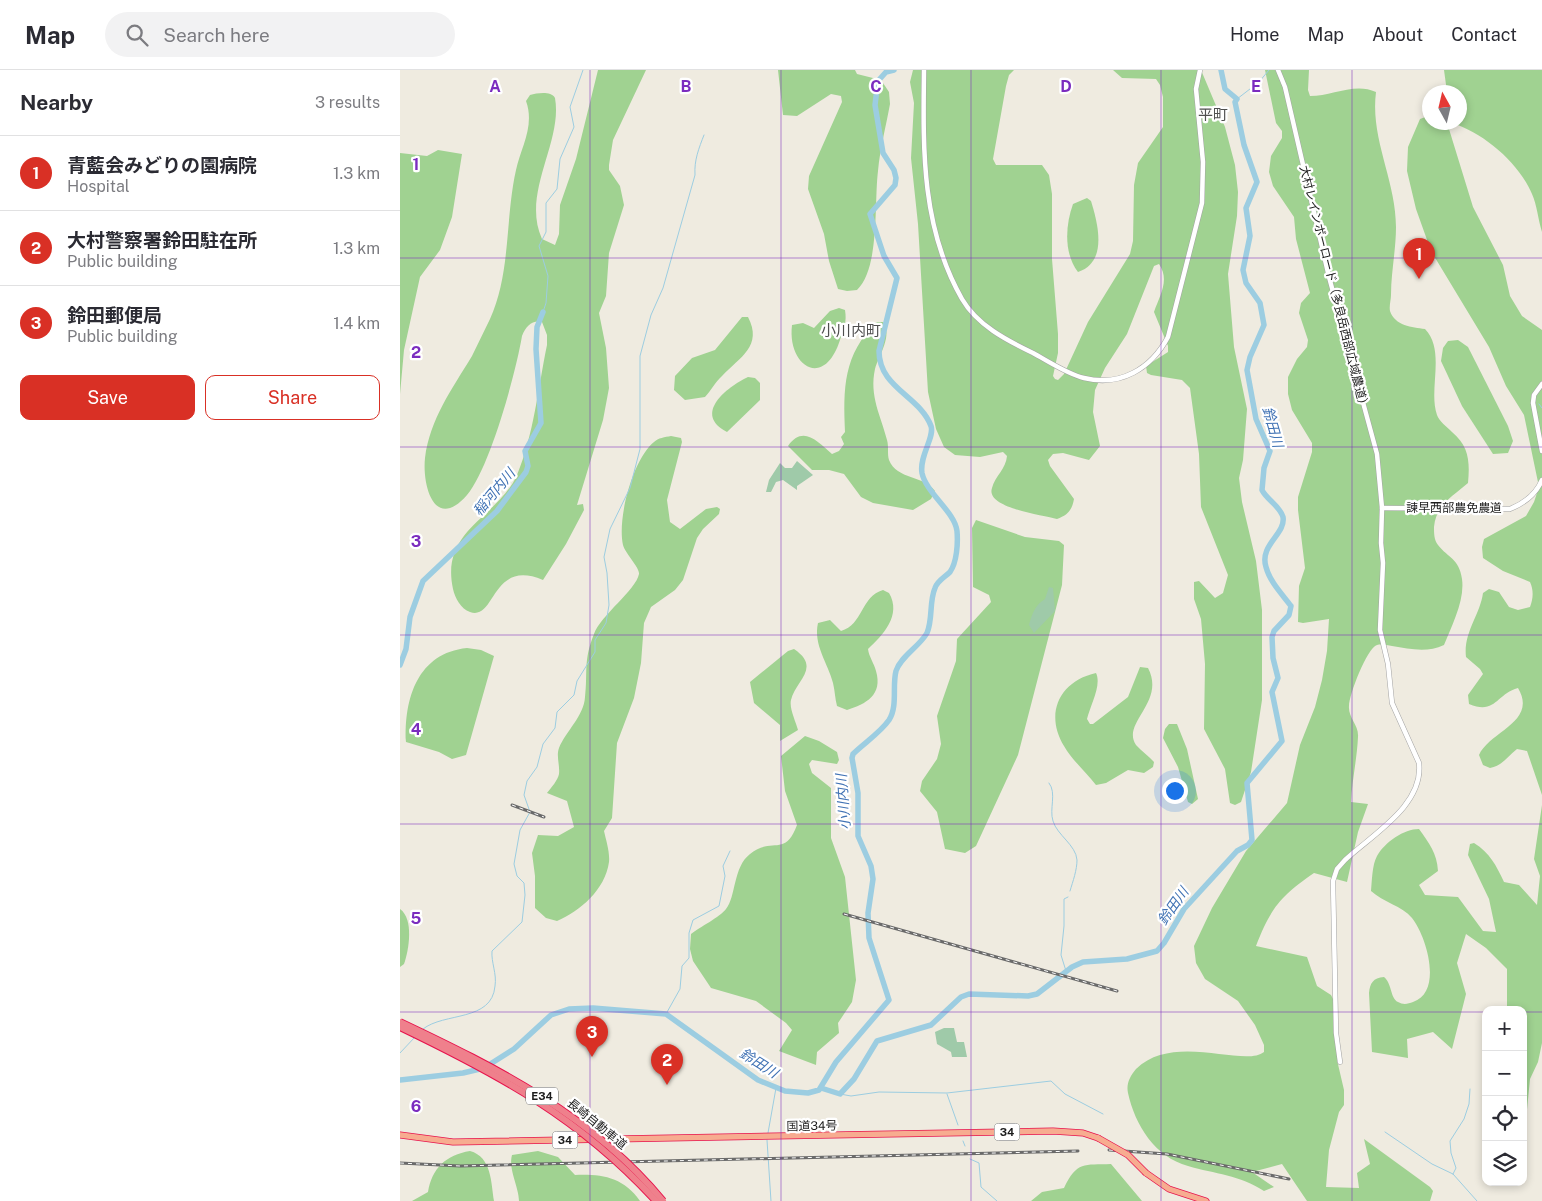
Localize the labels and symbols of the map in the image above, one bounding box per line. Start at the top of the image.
text: A [489,77,501,96]
text: B [681,77,692,96]
text: C [870,77,882,96]
text: D [1060,77,1072,96]
text: E [1251,77,1261,96]
north arrow [1422,85,1467,130]
district label: 平町 [1198,106,1228,123]
text: 1 [413,155,419,174]
street label: 大村レインボーロード（多良岳西部広域農道） [1297,164,1371,412]
pin: 1 [1403,238,1435,279]
district label: 小川内町 [821,322,881,339]
text: 2 [411,343,421,362]
water label: 鈴田川 [1260,405,1287,451]
water label: 稲河内川 [470,464,519,519]
street label: 諫早西部農免農道 [1406,501,1502,515]
text: 3 [411,532,421,551]
text: 4 [411,720,422,739]
water label: 小川内川 [833,772,853,830]
your location [1162,778,1188,804]
water label: 鈴田川 [1154,883,1193,928]
text: 5 [411,909,422,928]
pin: 3 [576,1016,608,1057]
pin: 2 [651,1044,683,1085]
water label: 鈴田川 [737,1045,783,1082]
road number: E34 [526,1088,558,1104]
street label: 長崎自動車道 [565,1096,629,1152]
text: 6 [411,1097,421,1116]
street label: 国道34号 [786,1119,838,1133]
road number: 34 [994,1124,1020,1140]
road number: 34 [552,1132,578,1148]

